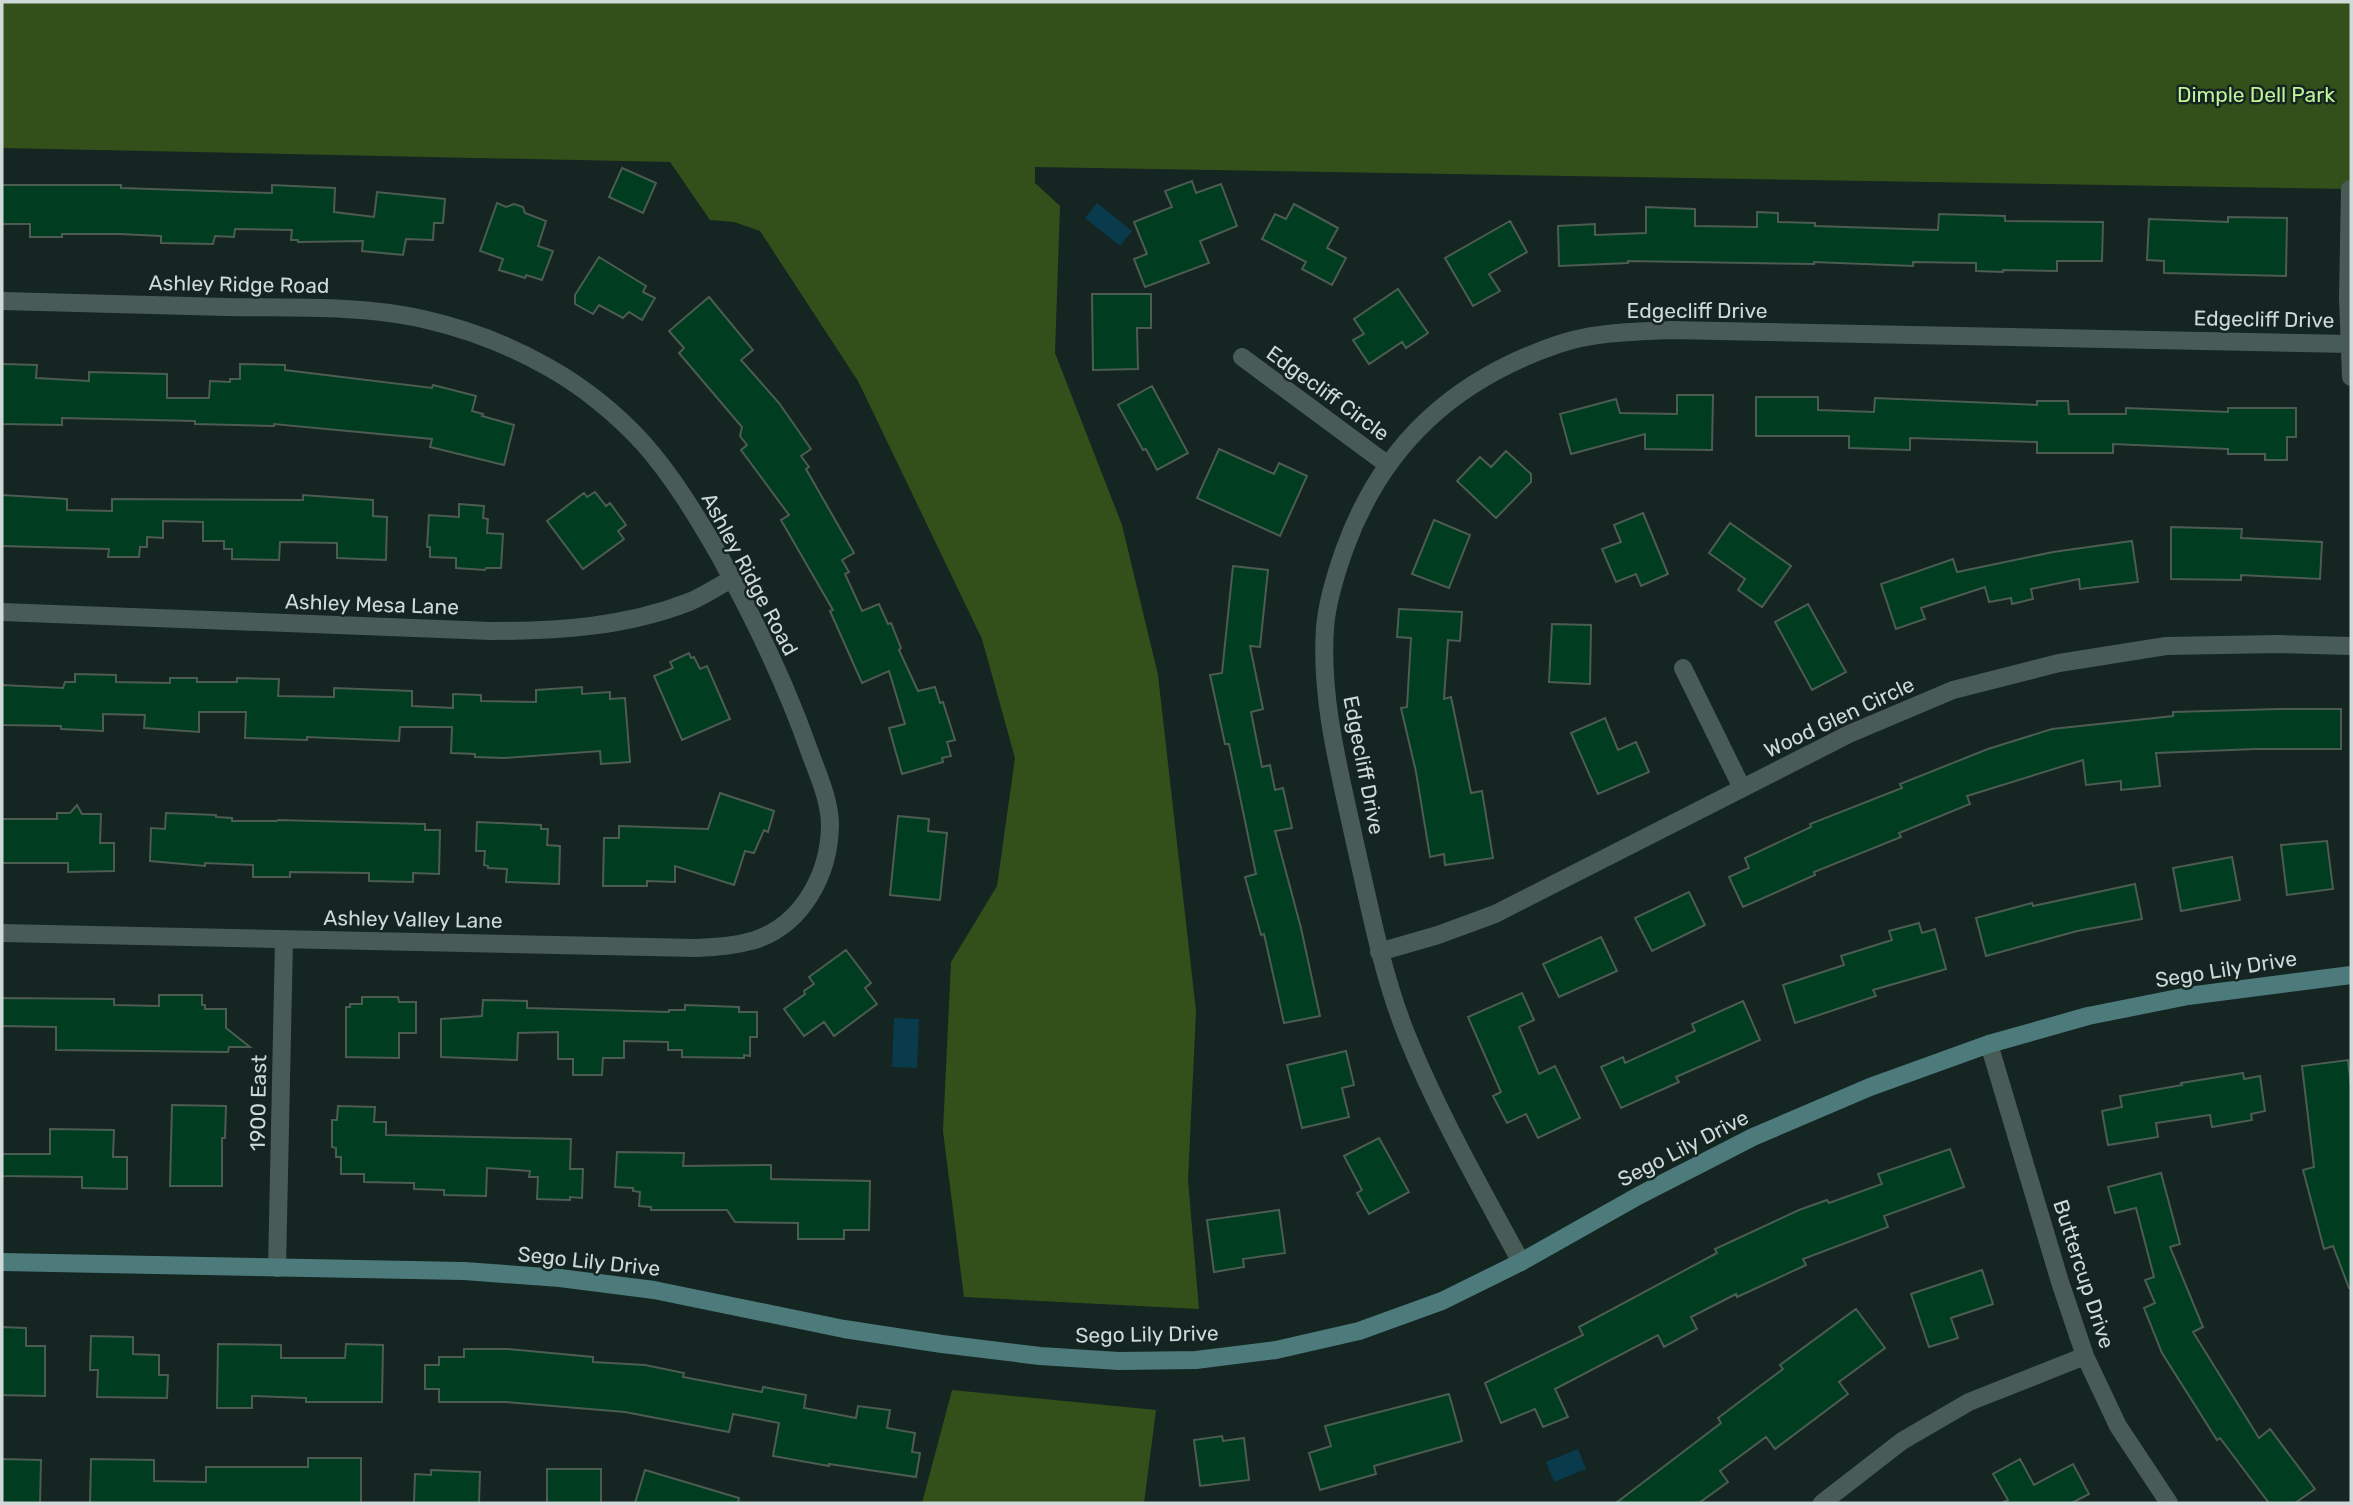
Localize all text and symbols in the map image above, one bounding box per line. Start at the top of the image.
park label: Dimple Dell Park [2177,82,2335,107]
street label: Ashley Ridge Road [148,270,330,298]
street label: Edgecliff Drive [1627,298,1767,323]
street label: Edgecliff Drive [2193,305,2335,333]
street label: Edgecliff Circle [1262,340,1394,446]
street label: Ashley Ridge Road [697,488,803,660]
street label: Ashley Mesa Lane [285,588,459,620]
street label: Wood Glen Circle [1760,671,1918,763]
street label: Edgecliff Drive [1338,693,1390,837]
street label: Ashley Valley Lane [323,905,503,933]
street label: Sego Lily Drive [2153,945,2299,993]
street label: 1900 East [245,1055,271,1151]
street label: Sego Lily Drive [1613,1104,1753,1192]
street label: Buttercup Drive [2048,1196,2120,1352]
street label: Sego Lily Drive [516,1241,662,1281]
street label: Sego Lily Drive [1075,1320,1219,1348]

